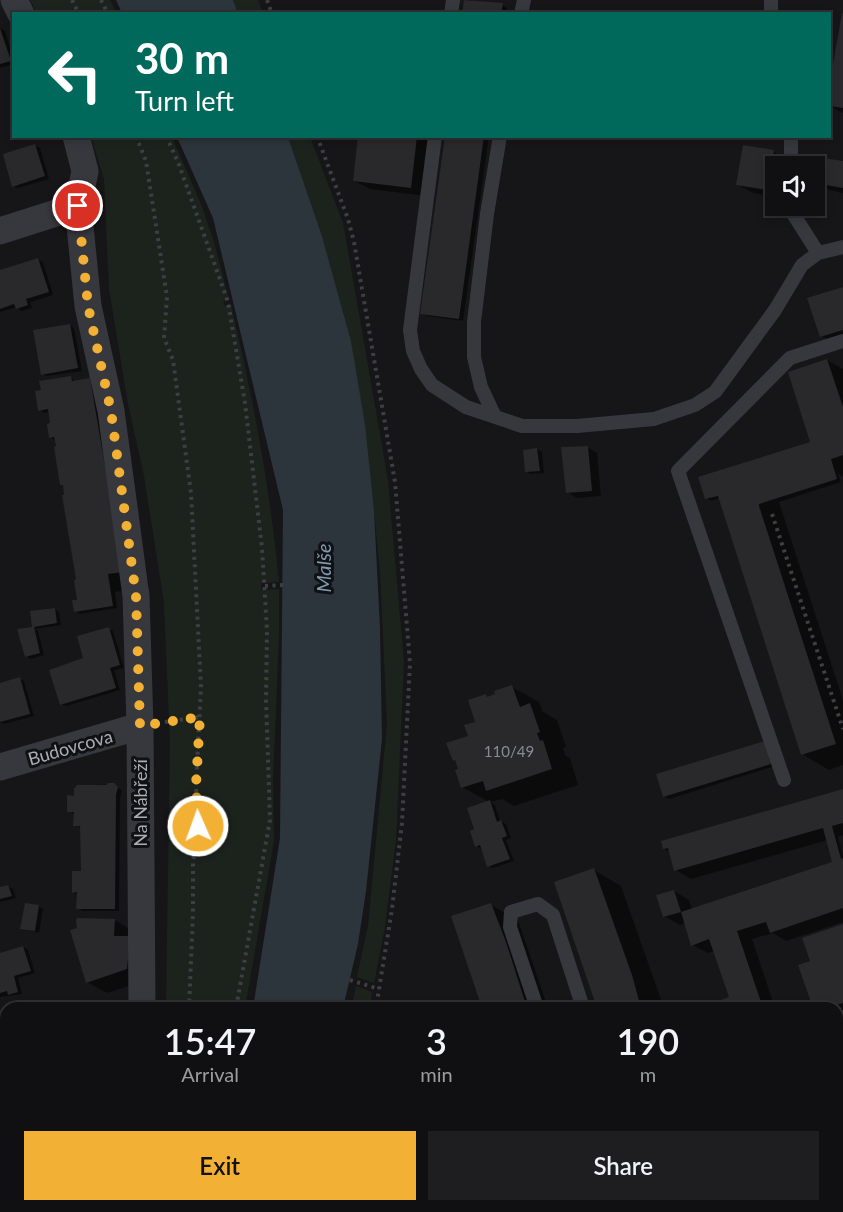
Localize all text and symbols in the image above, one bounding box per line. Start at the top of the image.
text: 30 m [135,33,229,83]
icon: left [36,36,114,114]
text: Turn left [135,84,234,117]
map controls [765,156,825,216]
button: sound [765,156,825,216]
pin [52,180,103,231]
icon: arrive [61,189,94,222]
water label: Malše [311,543,335,593]
street label: Budovcova [25,724,115,770]
house number: 110/49 [484,742,534,760]
street label: Na Nábřeží [129,758,151,847]
position arrow [166,794,230,858]
text: 15:47 [164,1019,256,1063]
text: 3 [426,1019,447,1063]
text: 190 [617,1019,679,1063]
text: Arrival [181,1062,239,1086]
text: min [420,1062,453,1086]
text: m [640,1062,656,1086]
button: Exit [24,1131,416,1200]
button: Share [428,1131,819,1200]

